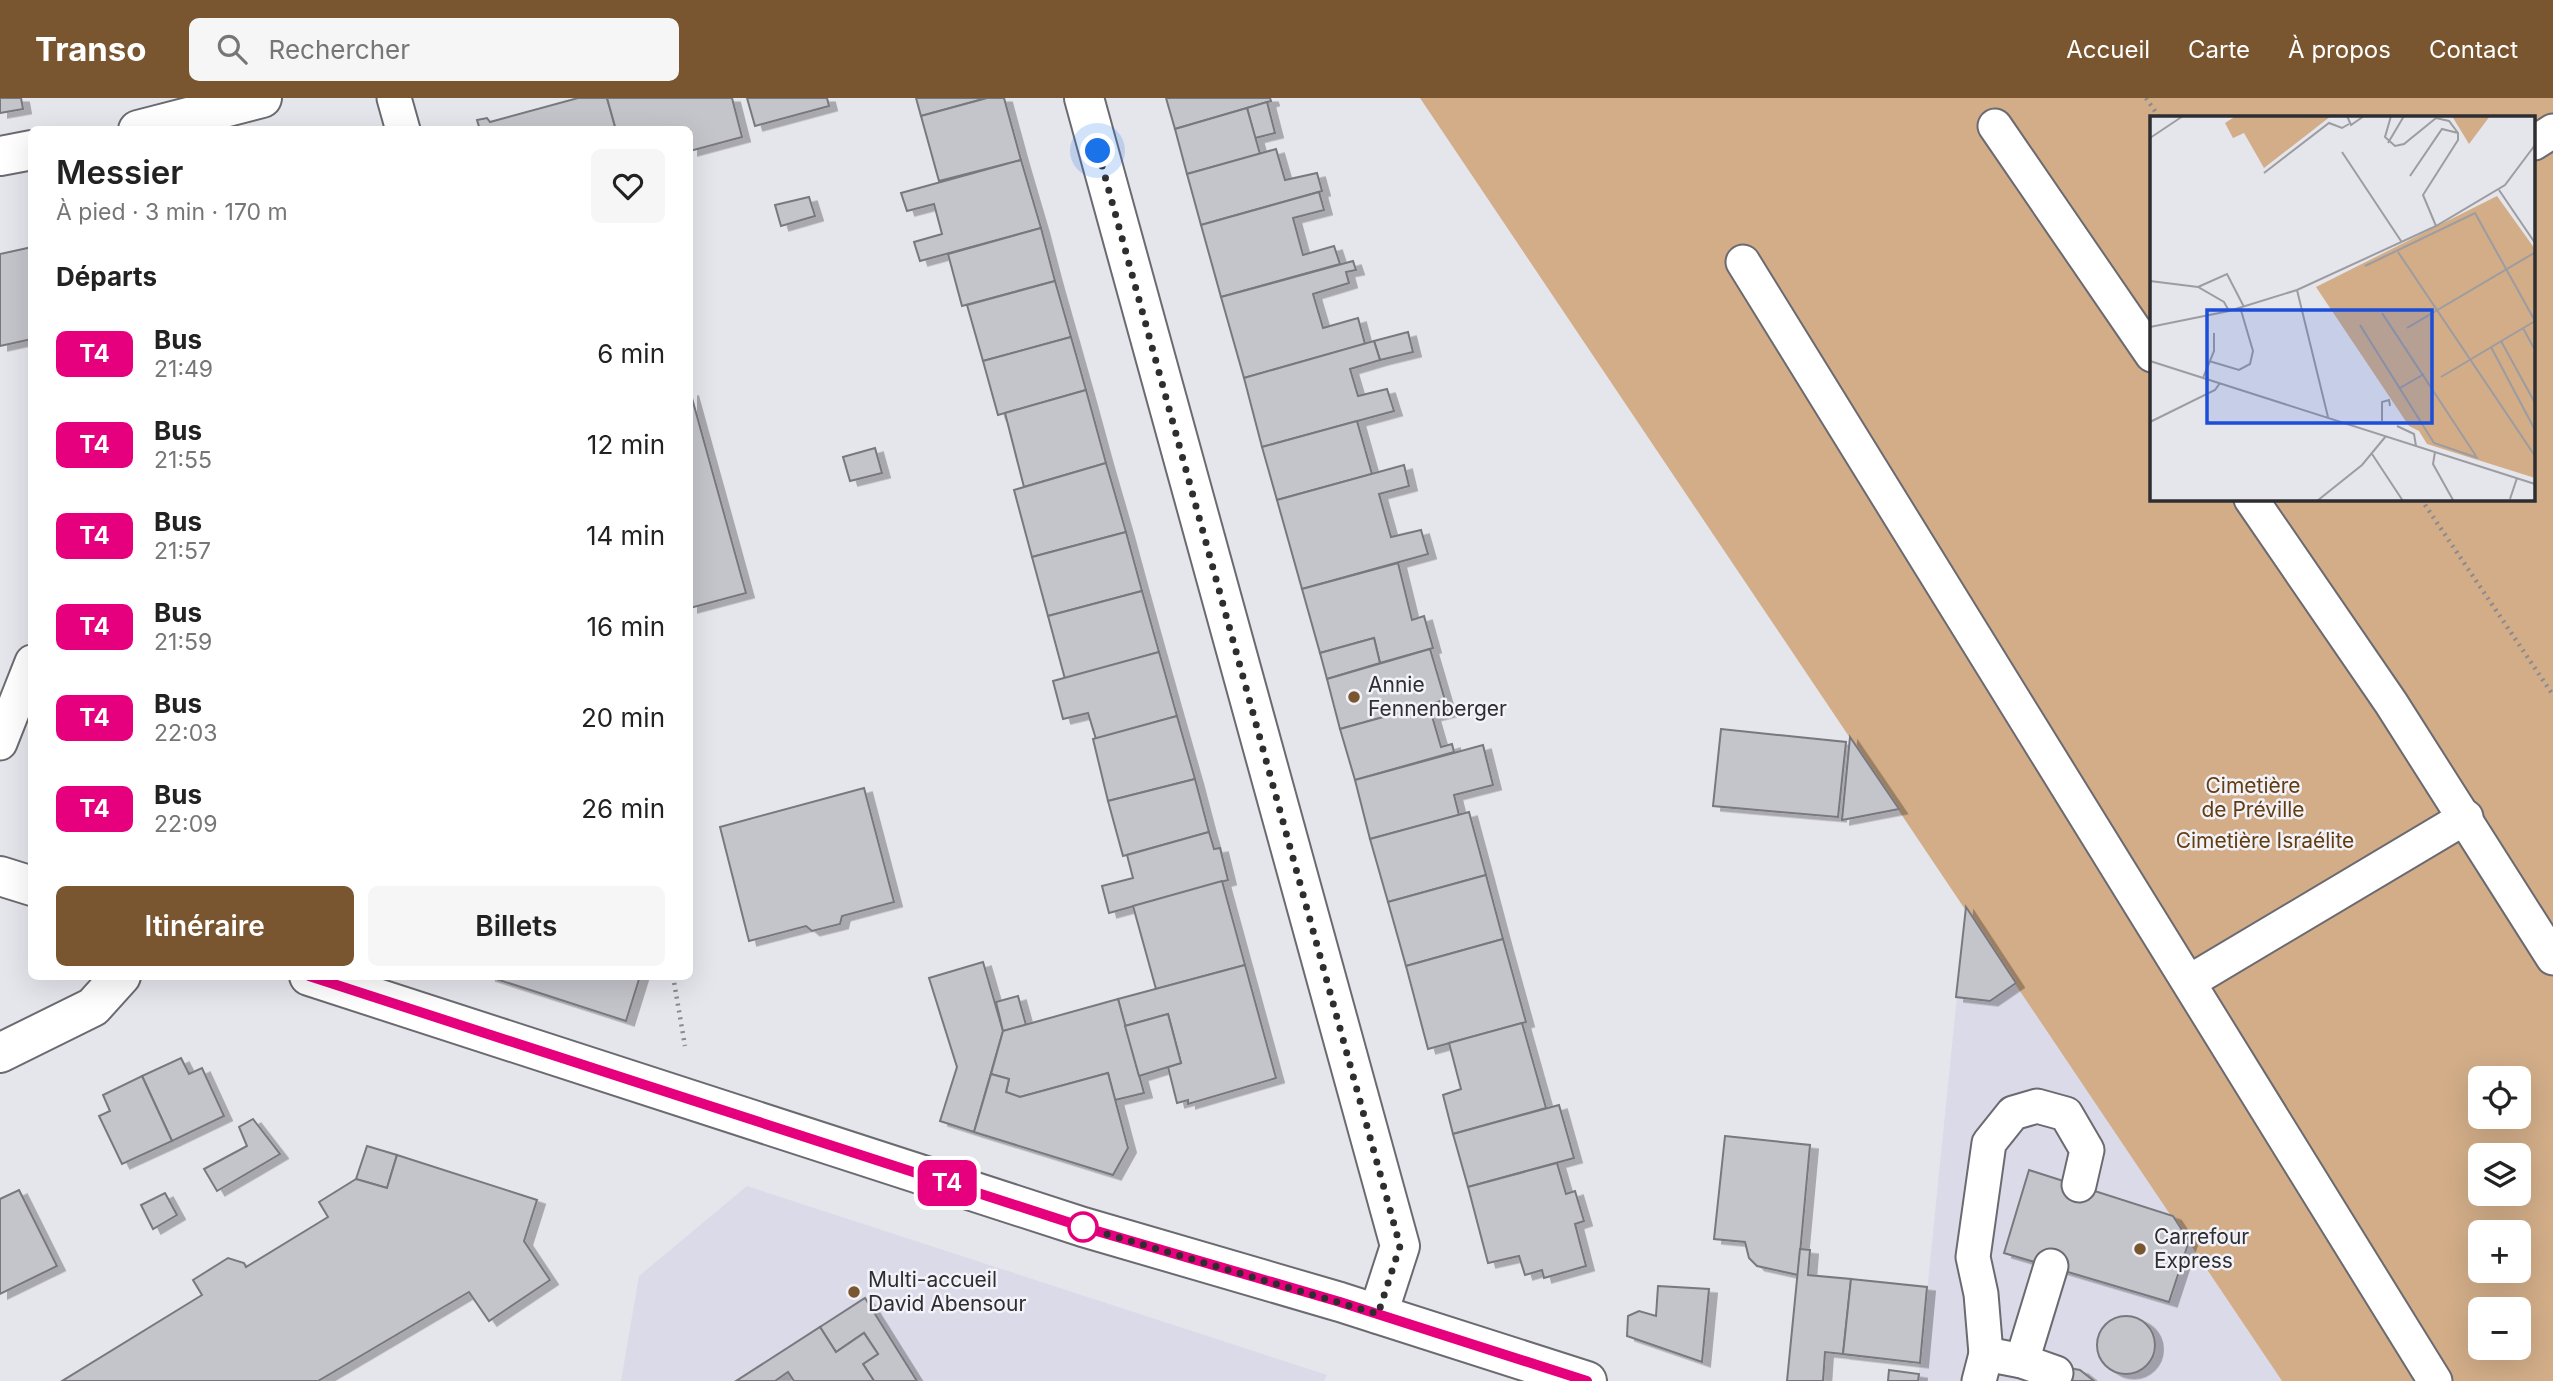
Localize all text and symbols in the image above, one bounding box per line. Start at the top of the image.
search box [189,18,679,81]
text: Transo [35,29,147,69]
icon: search [213,30,251,68]
text: Rechercher [269,34,410,65]
text: Accueil [2066,35,2150,64]
text: Carte [2188,35,2250,64]
text: À propos [2288,35,2391,64]
text: Contact [2429,35,2518,64]
inset map [2150,116,2536,500]
your location [1080,133,1115,168]
button: heart [591,149,665,223]
text: Messier [56,152,183,192]
text: À pied · 3 min · 170 m [56,198,288,226]
text: Départs [56,261,157,292]
text: Bus [154,324,202,355]
text: 6 min [597,338,665,369]
text: T4 [79,339,110,368]
text: 21:49 [154,355,213,383]
text: Bus [154,415,202,446]
text: 12 min [587,429,665,460]
text: T4 [79,430,110,459]
text: 21:55 [154,446,212,474]
text: Bus [154,506,202,537]
text: 14 min [586,520,665,551]
text: T4 [79,521,110,550]
text: 21:57 [154,537,211,565]
text: Bus [154,597,202,628]
text: 16 min [587,611,665,642]
text: T4 [79,612,110,641]
text: 21:59 [154,628,212,656]
place label: Annie Fennenberger [1368,672,1507,721]
text: Bus [154,688,202,719]
marker: Annie Fennenberger [1346,689,1362,705]
text: 20 min [581,702,665,733]
text: T4 [79,703,110,732]
text: 22:03 [154,719,217,747]
park label: Cimetière de Préville [2201,773,2305,822]
text: Bus [154,779,202,810]
text: 26 min [581,793,665,824]
text: T4 [79,794,110,823]
text: 22:09 [154,810,217,838]
park label: Cimetière Israélite [2176,828,2354,853]
button: Itinéraire [56,886,354,966]
button: Billets [368,886,665,966]
map controls [2468,1066,2531,1360]
button: locate [2468,1066,2531,1129]
button: layers [2468,1143,2531,1206]
line badge: T4 [916,1160,978,1206]
text: T4 [932,1168,962,1197]
unlabelled marker [1068,1212,1098,1242]
button: + [2468,1220,2531,1283]
place label: Carrefour Express [2154,1224,2249,1273]
marker: Carrefour Express [2132,1241,2148,1257]
place label: Multi-accueil David Abensour [868,1267,1026,1316]
marker: Multi-accueil David Abensour [846,1284,862,1300]
button: − [2468,1297,2531,1360]

